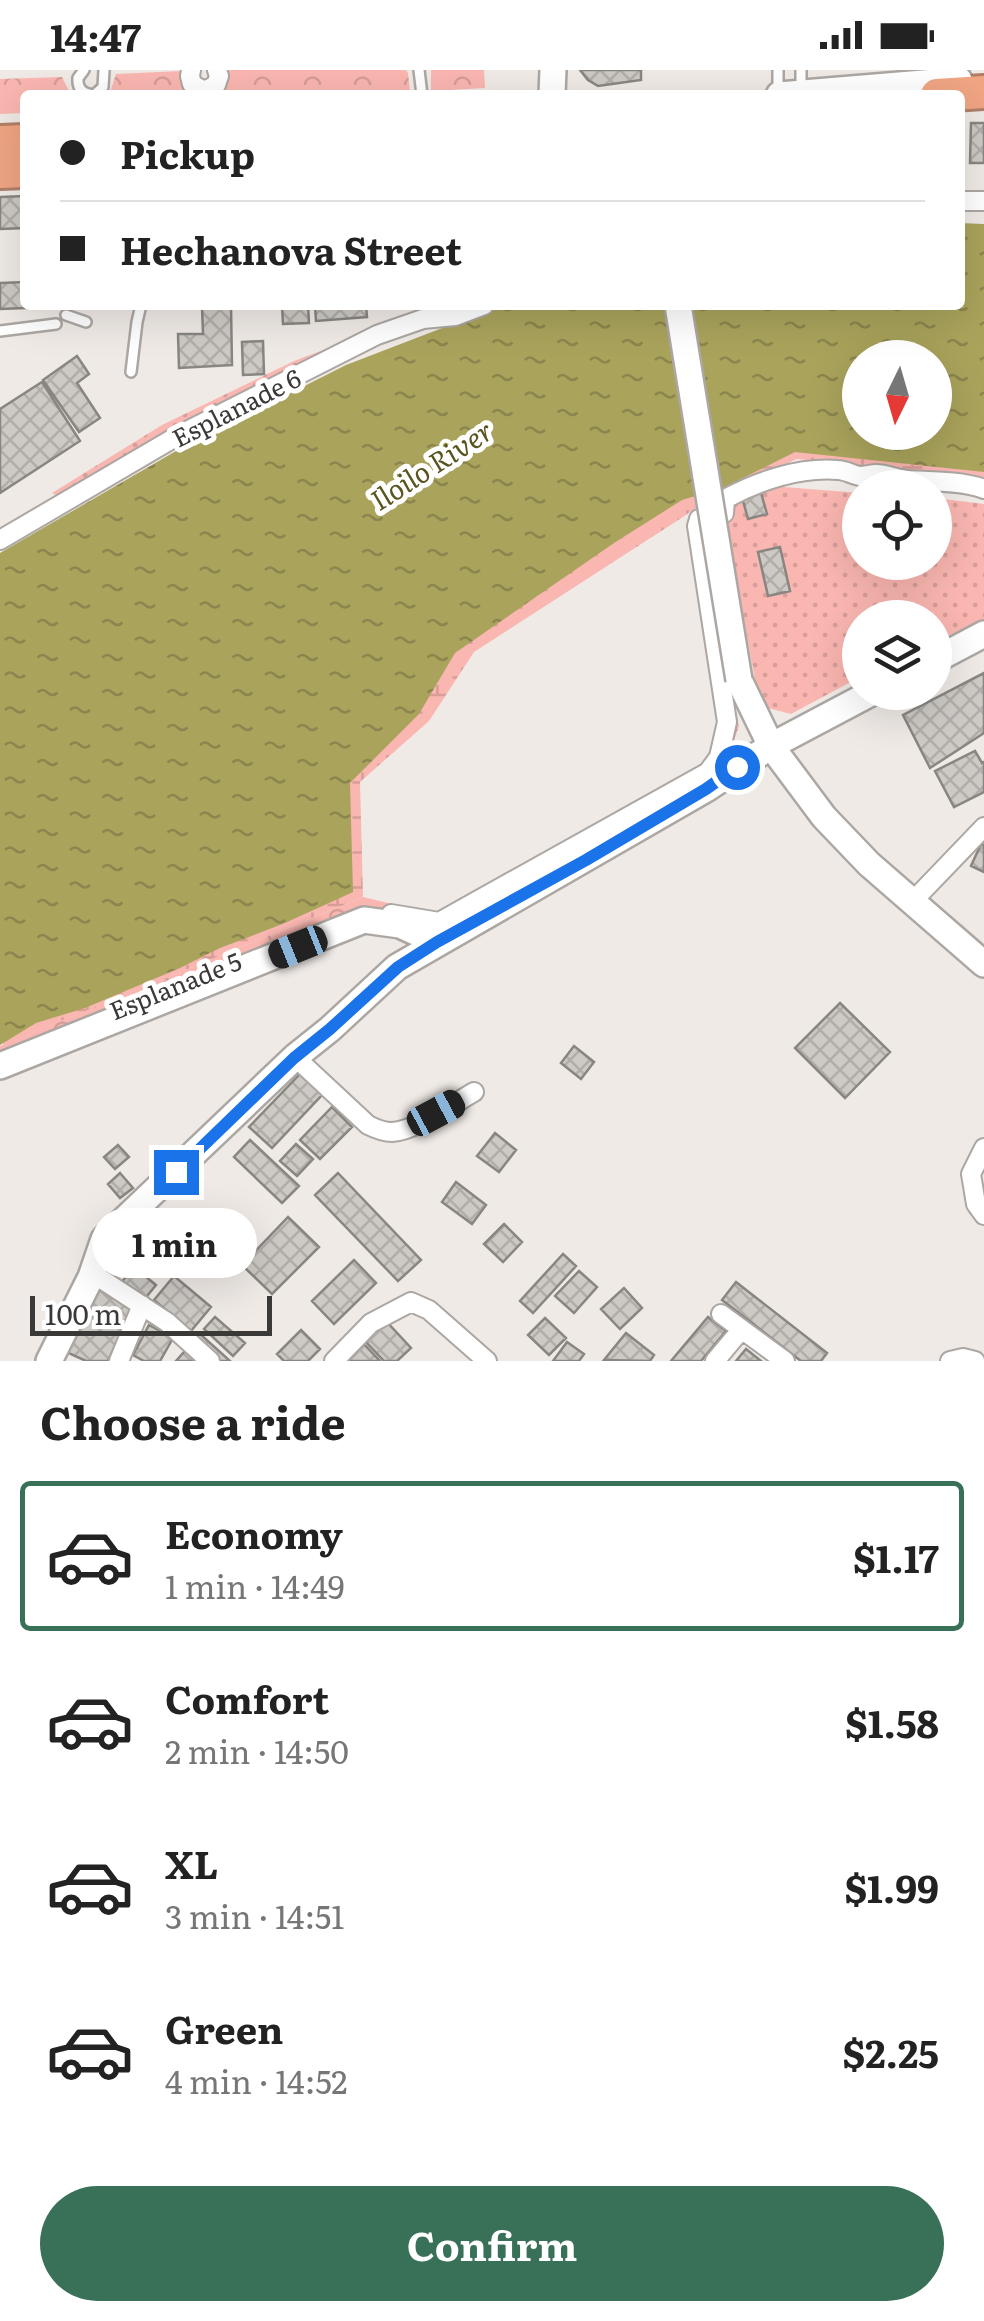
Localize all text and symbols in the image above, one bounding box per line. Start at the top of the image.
text: 14:47 [50,7,141,64]
text: Pickup [120,124,255,181]
text: Hechanova Street [120,220,462,277]
north arrow [842,340,952,450]
map controls [842,340,952,710]
street label: Esplanade 6 [165,359,307,455]
water label: Iloilo River [361,409,501,519]
button: locate [842,470,952,580]
button: layers [842,600,952,710]
route start [715,745,760,790]
car [265,922,331,972]
street label: Esplanade 5 [103,942,247,1028]
car [402,1086,470,1140]
route end [154,1150,199,1195]
callout: 1 min [94,1207,258,1277]
text: 1 min [132,1219,217,1267]
scale bar [30,1291,272,1336]
text: 100 m [45,1292,122,1334]
text: Choose a ride [40,1387,346,1454]
text: Economy [165,1504,343,1561]
icon: car [45,1511,135,1601]
text: $1.17 [853,1528,939,1585]
text: 1 min · 14:49 [165,1561,345,1609]
text: Comfort [165,1669,329,1726]
icon: car [45,1676,135,1766]
text: $1.58 [845,1693,939,1750]
text: 2 min · 14:50 [165,1726,349,1774]
text: XL [165,1834,218,1891]
icon: car [45,1841,135,1931]
text: $1.99 [844,1858,939,1915]
text: 3 min · 14:51 [165,1891,344,1939]
text: Green [165,1999,283,2056]
icon: car [45,2006,135,2096]
text: $2.25 [843,2023,939,2080]
text: 4 min · 14:52 [165,2056,348,2104]
button: Confirm [40,2186,944,2301]

